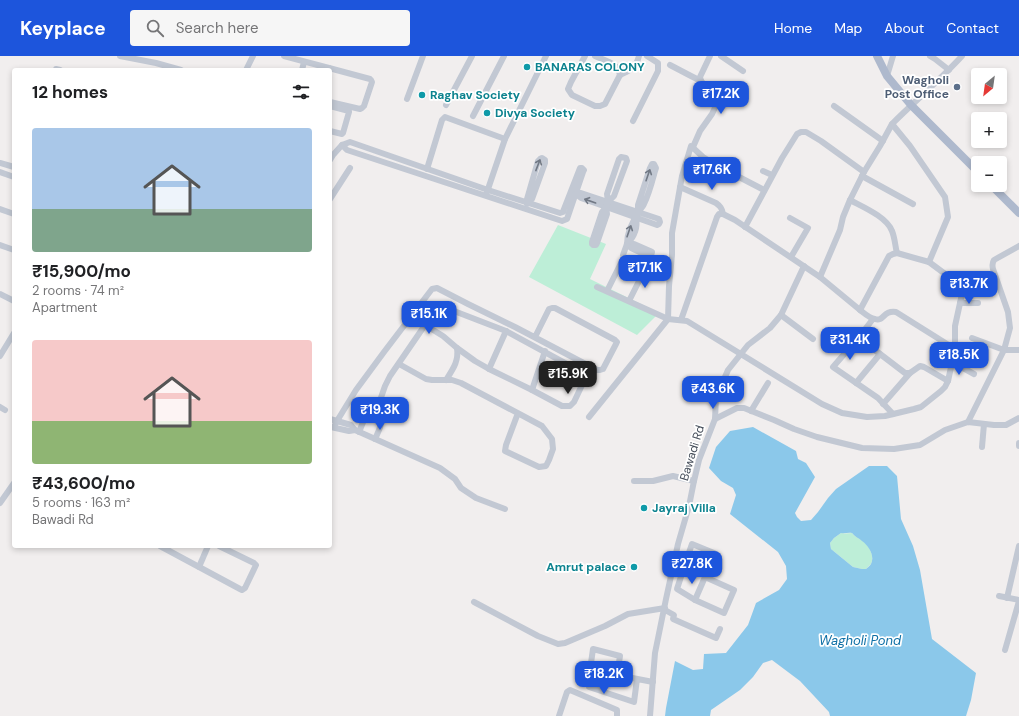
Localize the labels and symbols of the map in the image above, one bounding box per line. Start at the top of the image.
place label: BANARAS COLONY [535,59,645,75]
marker: BANARAS COLONY [522,62,532,72]
north arrow [971,68,1007,104]
place label: Wagholi Post Office [885,72,949,102]
pin: ₹17.2K [688,81,754,115]
marker: Wagholi Post Office [952,82,962,92]
place label: Raghav Society [430,87,521,103]
marker: Raghav Society [417,90,427,100]
place label: Divya Society [495,105,576,121]
marker: Divya Society [482,108,492,118]
pin: ₹17.6K [679,157,745,191]
one-way arrow [534,160,542,172]
one-way arrow [645,168,652,181]
one-way arrow [584,197,596,205]
one-way arrow [626,225,634,237]
pin: ₹17.1K [612,255,678,289]
pin: ₹13.7K [936,271,1002,305]
pin: ₹15.1K [396,301,462,335]
pin: ₹31.4K [817,327,883,361]
pin: ₹18.5K [926,342,992,376]
pin: ₹15.9K [535,361,601,395]
pin: ₹43.6K [680,376,746,410]
pin: ₹19.3K [347,397,413,431]
street label: Bawadi Rd [676,423,708,483]
place label: Jayraj Villa [652,500,716,516]
marker: Jayraj Villa [639,503,649,513]
pin: ₹27.8K [659,551,725,585]
place label: Amrut palace [546,559,626,575]
marker: Amrut palace [629,562,639,572]
water label: Wagholi Pond [819,632,902,649]
pin: ₹18.2K [571,661,637,695]

